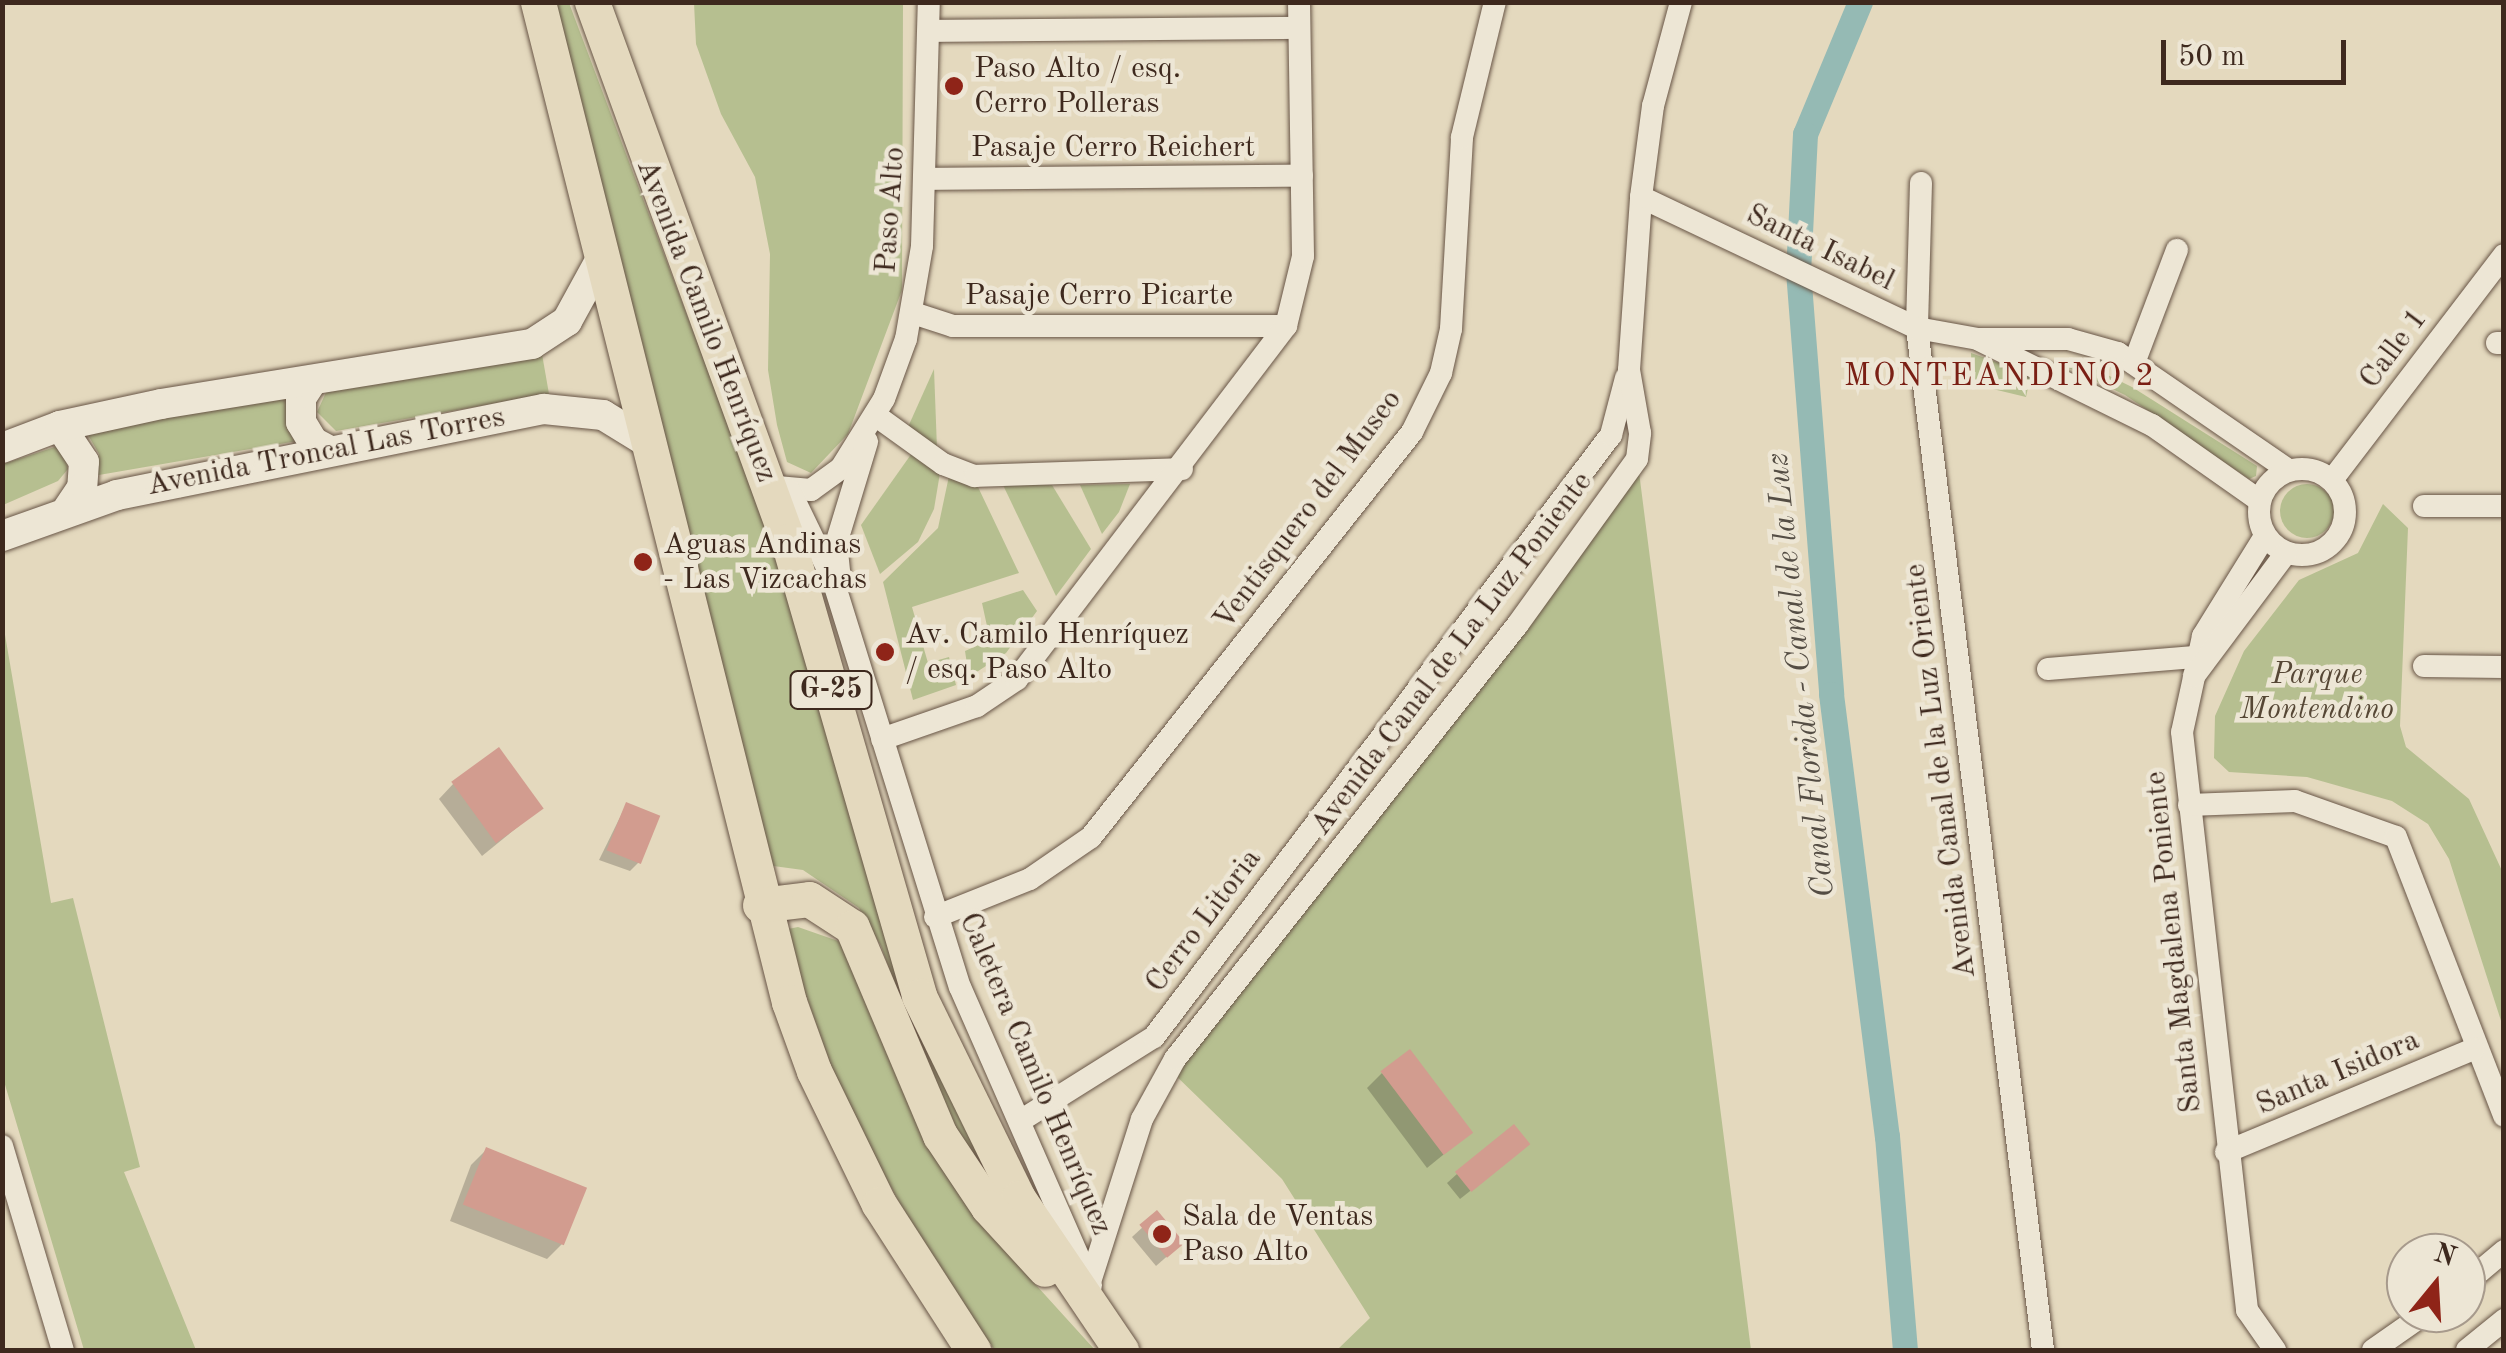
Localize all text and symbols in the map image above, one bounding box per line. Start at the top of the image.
scale bar [2166,20,2351,82]
text: 50 m [2178,42,2245,72]
place label: Paso Alto / esq. Cerro Polleras [974,51,1181,122]
marker: Paso Alto / esq. Cerro Polleras [943,75,965,97]
street label: Pasaje Cerro Reichert [971,130,1255,166]
street label: Paso Alto [869,146,913,274]
street label: Avenida Camilo Henríquez [628,155,784,487]
street label: Santa Isabel [1740,197,1900,299]
street label: Pasaje Cerro Picarte [965,278,1233,314]
street label: Calle 1 [2352,302,2436,396]
district label: MONTEANDINO 2 [1844,358,2156,396]
street label: Ventisquero del Museo [1206,383,1410,637]
street label: Avenida Troncal Las Torres [144,400,508,504]
water label: Canal Florida - Canal de la Luz [1760,451,1844,899]
street label: Avenida Canal de La Luz Poniente [1303,465,1601,843]
place label: Aguas Andinas - Las Vizcachas [663,527,867,598]
marker: Aguas Andinas - Las Vizcachas [632,551,654,573]
street label: Avenida Canal de la Luz Oriente [1898,562,1984,980]
place label: Av. Camilo Henríquez / esq. Paso Alto [905,617,1189,688]
marker: Av. Camilo Henríquez / esq. Paso Alto [874,641,896,663]
park label: Parque Montendino [2240,657,2394,728]
road number: G-25 [788,667,874,713]
street label: Santa Magdalena Poniente [2138,769,2210,1115]
street label: Cerro Litoria [1138,842,1270,1000]
street label: Caletera Camilo Henríquez [951,907,1119,1241]
street label: Santa Isidora [2251,1022,2425,1124]
place label: Sala de Ventas Paso Alto [1182,1199,1373,1270]
marker: Sala de Ventas Paso Alto [1151,1223,1173,1245]
north arrow [2386,1233,2486,1333]
text: N [2430,1240,2459,1273]

